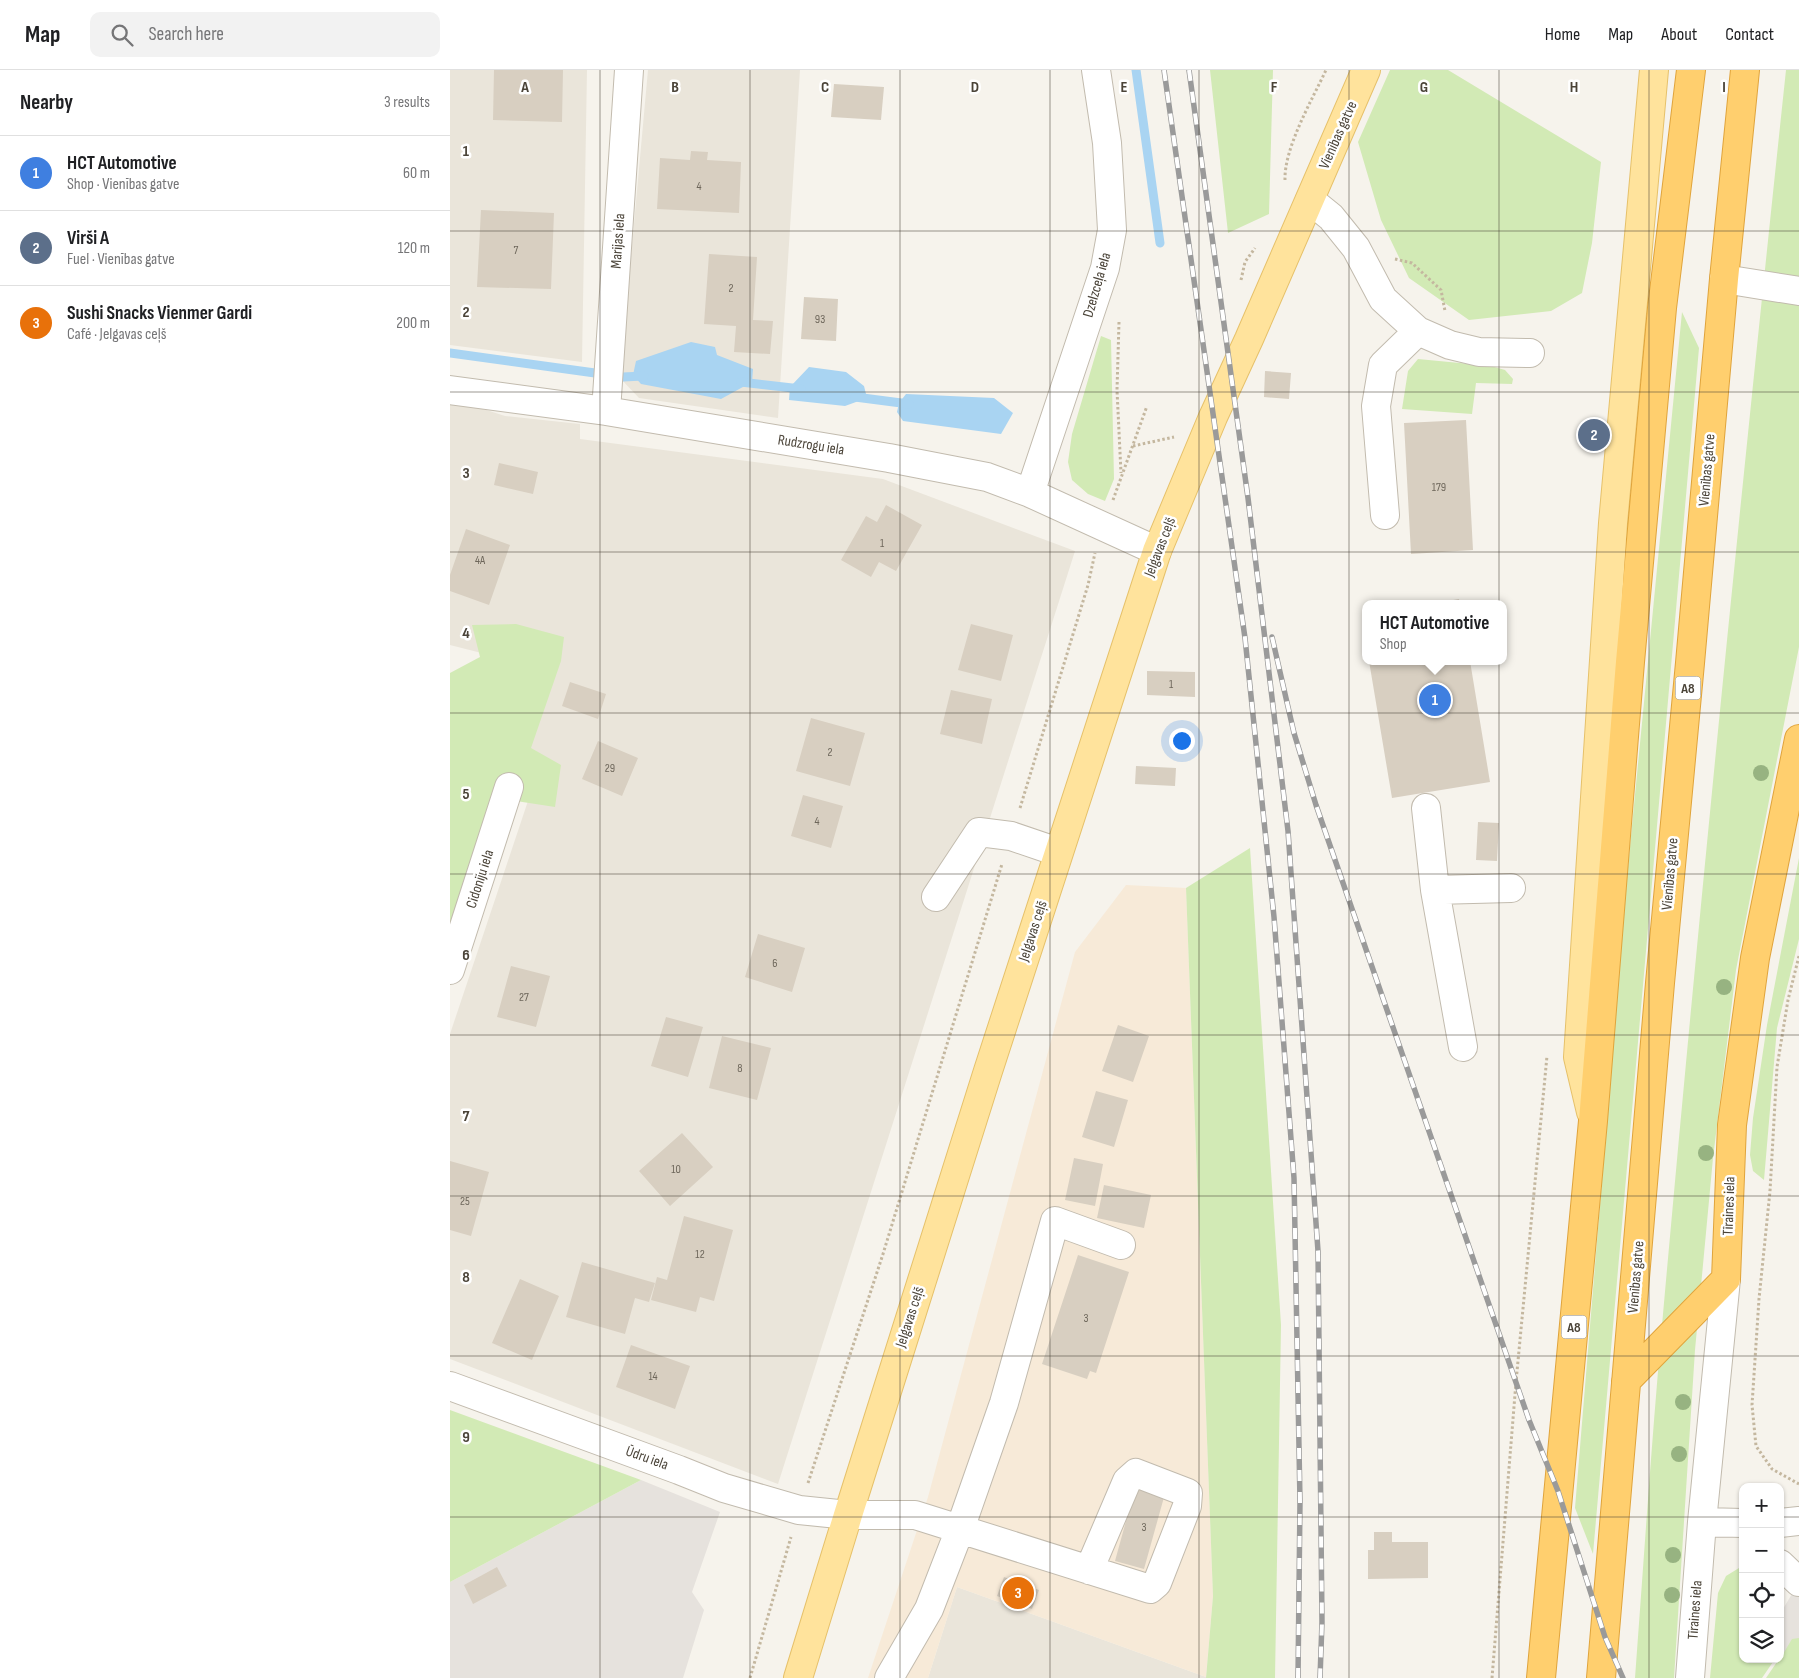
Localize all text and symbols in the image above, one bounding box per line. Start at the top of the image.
search box [90,12,440,57]
text: Map [25,20,60,49]
icon: search [108,21,136,49]
text: Search here [148,23,224,46]
text: Home [1545,24,1580,45]
text: Map [1608,24,1633,45]
text: About [1661,24,1697,45]
text: Contact [1725,24,1774,45]
text: A [520,78,529,97]
text: B [671,78,679,97]
text: C [821,78,829,97]
text: D [971,78,979,97]
text: E [1121,78,1128,97]
text: F [1271,78,1278,97]
text: G [1420,78,1428,97]
text: H [1570,78,1578,97]
text: I [1722,78,1726,97]
text: Nearby [20,90,73,115]
text: 3 results [384,93,430,112]
street label: Vienības gatve [1315,98,1361,172]
text: 1 [463,142,470,161]
text: HCT Automotive [67,152,177,175]
text: 1 [33,164,39,183]
text: 60 m [403,164,430,183]
text: Shop · Vienības gatve [67,175,179,194]
house number: 4 [696,179,702,194]
street label: Marijas iela [607,212,629,269]
text: Virši A [67,227,109,250]
text: 2 [32,239,40,258]
text: 120 m [398,239,430,258]
house number: 7 [514,243,519,258]
text: Fuel · Vienības gatve [67,250,175,269]
street label: Dzelzceļa iela [1079,250,1115,320]
house number: 2 [729,281,734,296]
text: Sushi Snacks Vienmer Gardi [67,302,252,325]
text: 2 [462,303,470,322]
house number: 93 [815,312,825,327]
text: 3 [32,314,40,333]
text: 200 m [396,314,430,333]
text: Café · Jelgavas ceļš [67,325,166,344]
pin: 2 [1578,416,1610,454]
street label: Rudzrogu iela [776,430,846,460]
street label: Vienības gatve [1694,433,1720,507]
text: 3 [462,464,470,483]
house number: 179 [1432,480,1446,495]
street label: Jelgavas ceļš [1140,514,1180,581]
house number: 1 [880,536,885,551]
house number: 4A [475,553,486,568]
popup [1362,600,1507,665]
text: HCT Automotive [1380,612,1489,635]
text: 4 [462,624,470,643]
text: Shop [1380,635,1407,654]
road number: A8 [1676,676,1700,700]
house number: 1 [1169,677,1174,692]
pin: 1 [1419,681,1451,719]
your location [1169,728,1195,754]
house number: 2 [828,745,833,760]
house number: 29 [605,761,615,776]
text: 5 [462,785,470,804]
house number: 4 [814,814,820,829]
street label: Vienības gatve [1657,837,1683,911]
street label: Cidoniju iela [462,847,498,911]
street label: Jelgavas ceļš [1014,898,1052,965]
text: 6 [462,946,470,965]
house number: 6 [772,956,778,971]
house number: 27 [519,990,529,1005]
house number: 8 [737,1061,743,1076]
text: 7 [463,1107,470,1126]
house number: 10 [671,1162,681,1177]
street label: Tīraines iela [1718,1176,1740,1236]
house number: 25 [460,1194,470,1209]
street label: Vienības gatve [1623,1240,1649,1314]
house number: 12 [695,1247,705,1262]
text: 8 [462,1268,470,1287]
street label: Jelgavas ceļš [891,1284,929,1351]
house number: 3 [1083,1311,1089,1326]
road number: A8 [1562,1316,1586,1338]
house number: 14 [648,1369,658,1384]
text: 9 [462,1428,470,1447]
street label: Ūdru iela [623,1442,671,1475]
map controls [1739,1483,1784,1663]
button: + [1739,1483,1784,1528]
house number: 3 [1141,1520,1147,1535]
button: − [1739,1528,1784,1573]
button: locate [1739,1573,1784,1618]
pin: 3 [1002,1574,1034,1612]
street label: Tīraines iela [1683,1580,1707,1640]
button: layers [1739,1618,1784,1663]

